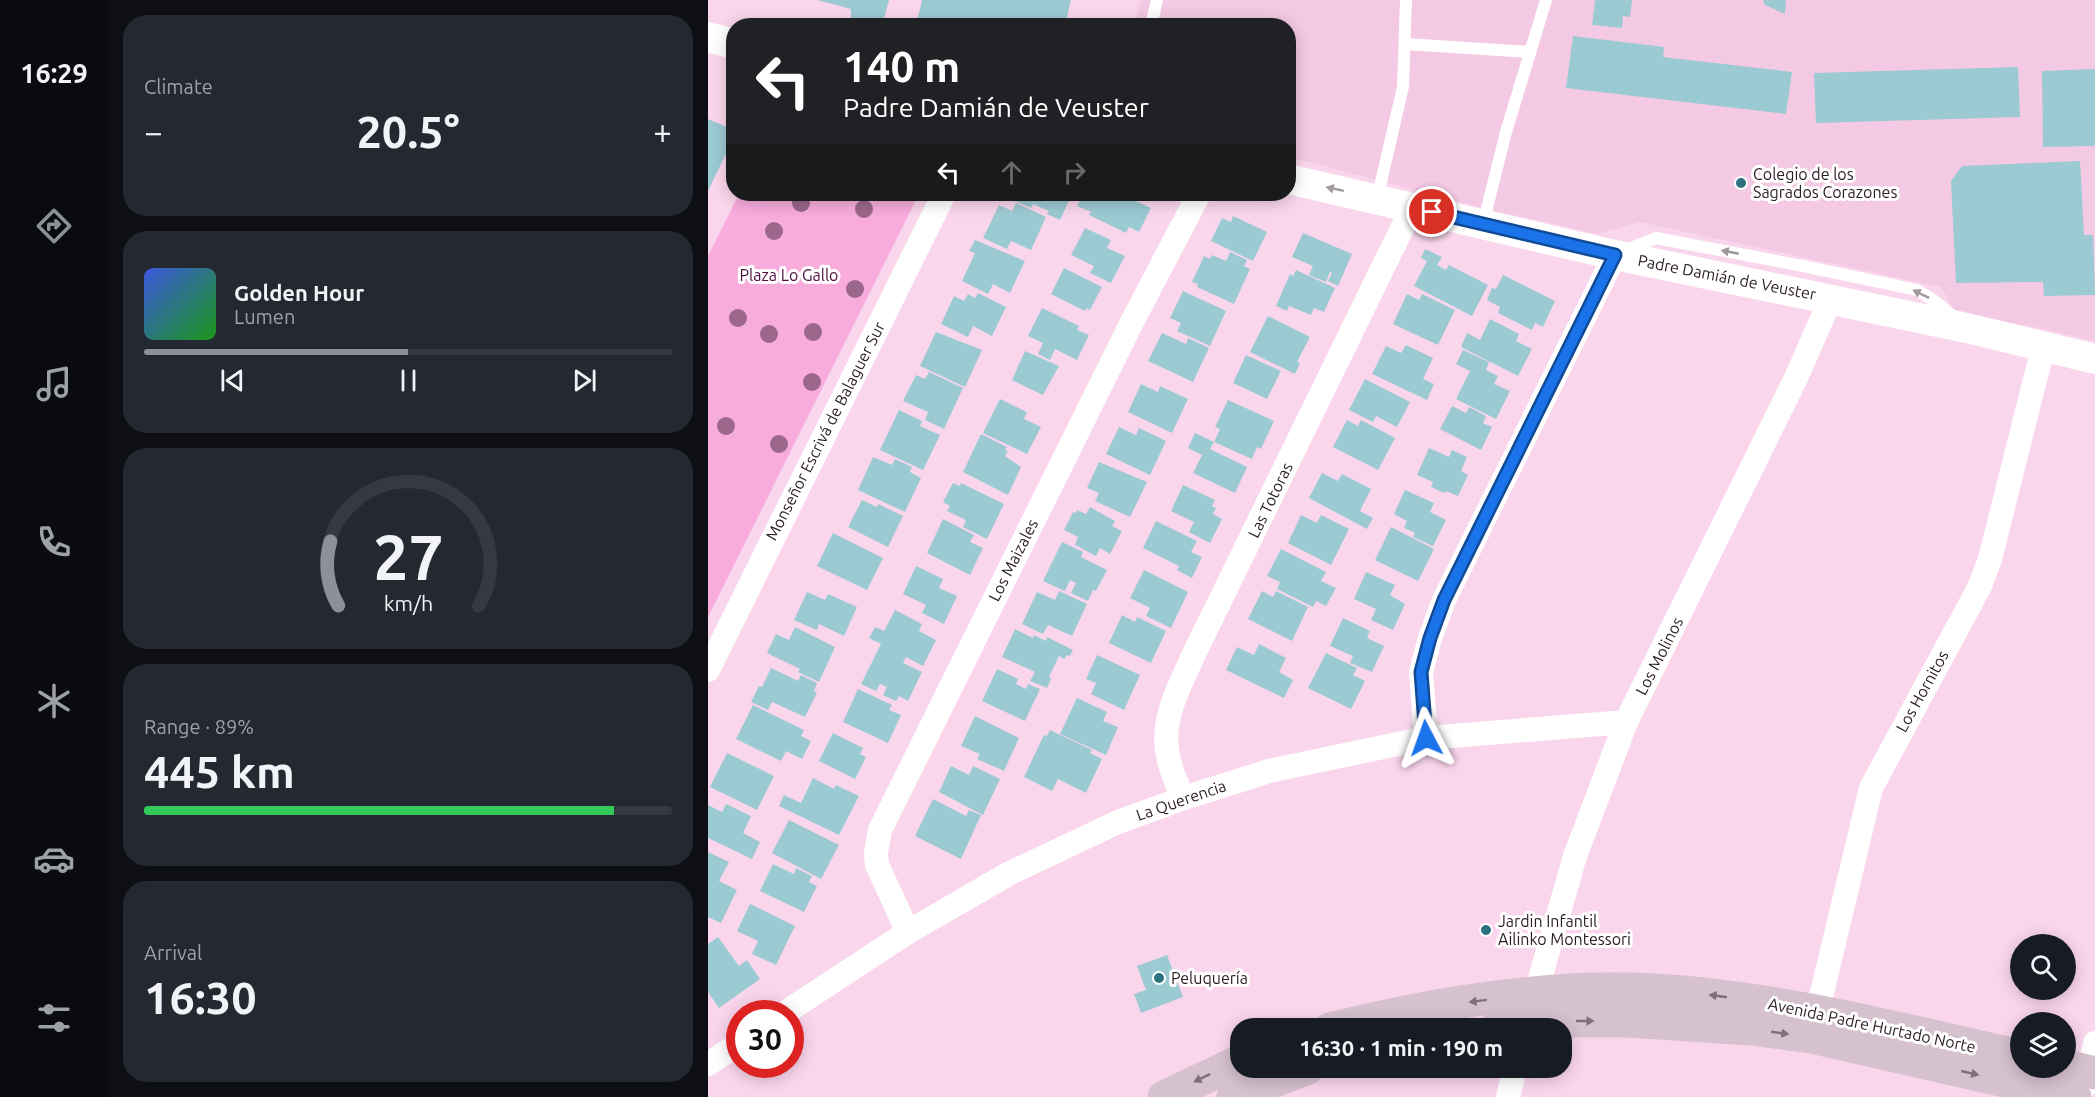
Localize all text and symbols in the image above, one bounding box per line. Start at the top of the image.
icon: left [744,42,822,120]
text: 140 m [843,43,960,90]
text: 16:29 [20,58,88,88]
text: Climate [144,75,213,98]
text: Padre Damián de Veuster [843,92,1149,122]
text: 20.5° [356,106,460,157]
text: − [144,113,163,150]
text: + [653,113,672,150]
icon: left [932,156,965,189]
icon: ahead [995,156,1028,189]
icon: right [1058,156,1091,189]
place label: Colegio de los Sagrados Corazones [1753,165,1897,201]
marker: Colegio de los Sagrados Corazones [1734,176,1748,190]
one-way arrow [1325,184,1344,193]
pin [1406,186,1457,237]
icon: arrive [1415,195,1448,228]
icon: directions [33,205,75,247]
one-way arrow [1721,247,1740,256]
street label: Padre Damián de Veuster [1636,251,1818,303]
park label: Plaza Lo Gallo [740,266,838,284]
text: Golden Hour [234,280,364,305]
one-way arrow [1912,289,1929,298]
text: Lumen [234,305,295,328]
street label: Monseñor Escrivá de Balaguer Sur [762,319,888,543]
icon: music [33,363,75,405]
icon: previous [216,364,249,397]
icon: pause [392,364,425,397]
icon: next [568,364,601,397]
street label: Las Totoras [1244,459,1296,540]
street label: Los Maizales [985,516,1041,604]
icon: phone [33,521,75,563]
text: 27 [373,522,443,592]
text: km/h [383,591,433,615]
street label: Los Molinos [1632,614,1686,698]
street label: Los Hornitos [1892,647,1952,735]
icon: climate [33,680,75,722]
position arrow [1394,706,1458,770]
text: Range · 89% [144,715,254,738]
text: 445 km [144,746,295,797]
street label: La Querencia [1134,776,1228,824]
icon: car [33,838,75,880]
place label: Jardin Infantil Ailinko Montessori [1498,912,1631,948]
marker: Jardin Infantil Ailinko Montessori [1479,923,1493,937]
map controls [2010,934,2076,1078]
button: search [2010,934,2076,1000]
text: Arrival [144,941,202,964]
place label: Peluquería [1171,969,1248,987]
marker: Peluquería [1152,971,1166,985]
text: 16:30 [144,972,257,1023]
one-way arrow [1708,992,1727,1001]
street label: Avenida Padre Hurtado Norte [1767,994,1977,1056]
icon: filters [33,997,75,1039]
one-way arrow [1469,997,1488,1006]
speed limit sign: 30 [726,1000,804,1078]
button: layers [2010,1012,2076,1078]
one-way arrow [1576,1016,1595,1026]
one-way arrow [1770,1028,1789,1037]
text: 16:30 · 1 min · 190 m [1299,1035,1503,1060]
one-way arrow [1961,1069,1980,1079]
one-way arrow [1193,1073,1210,1083]

